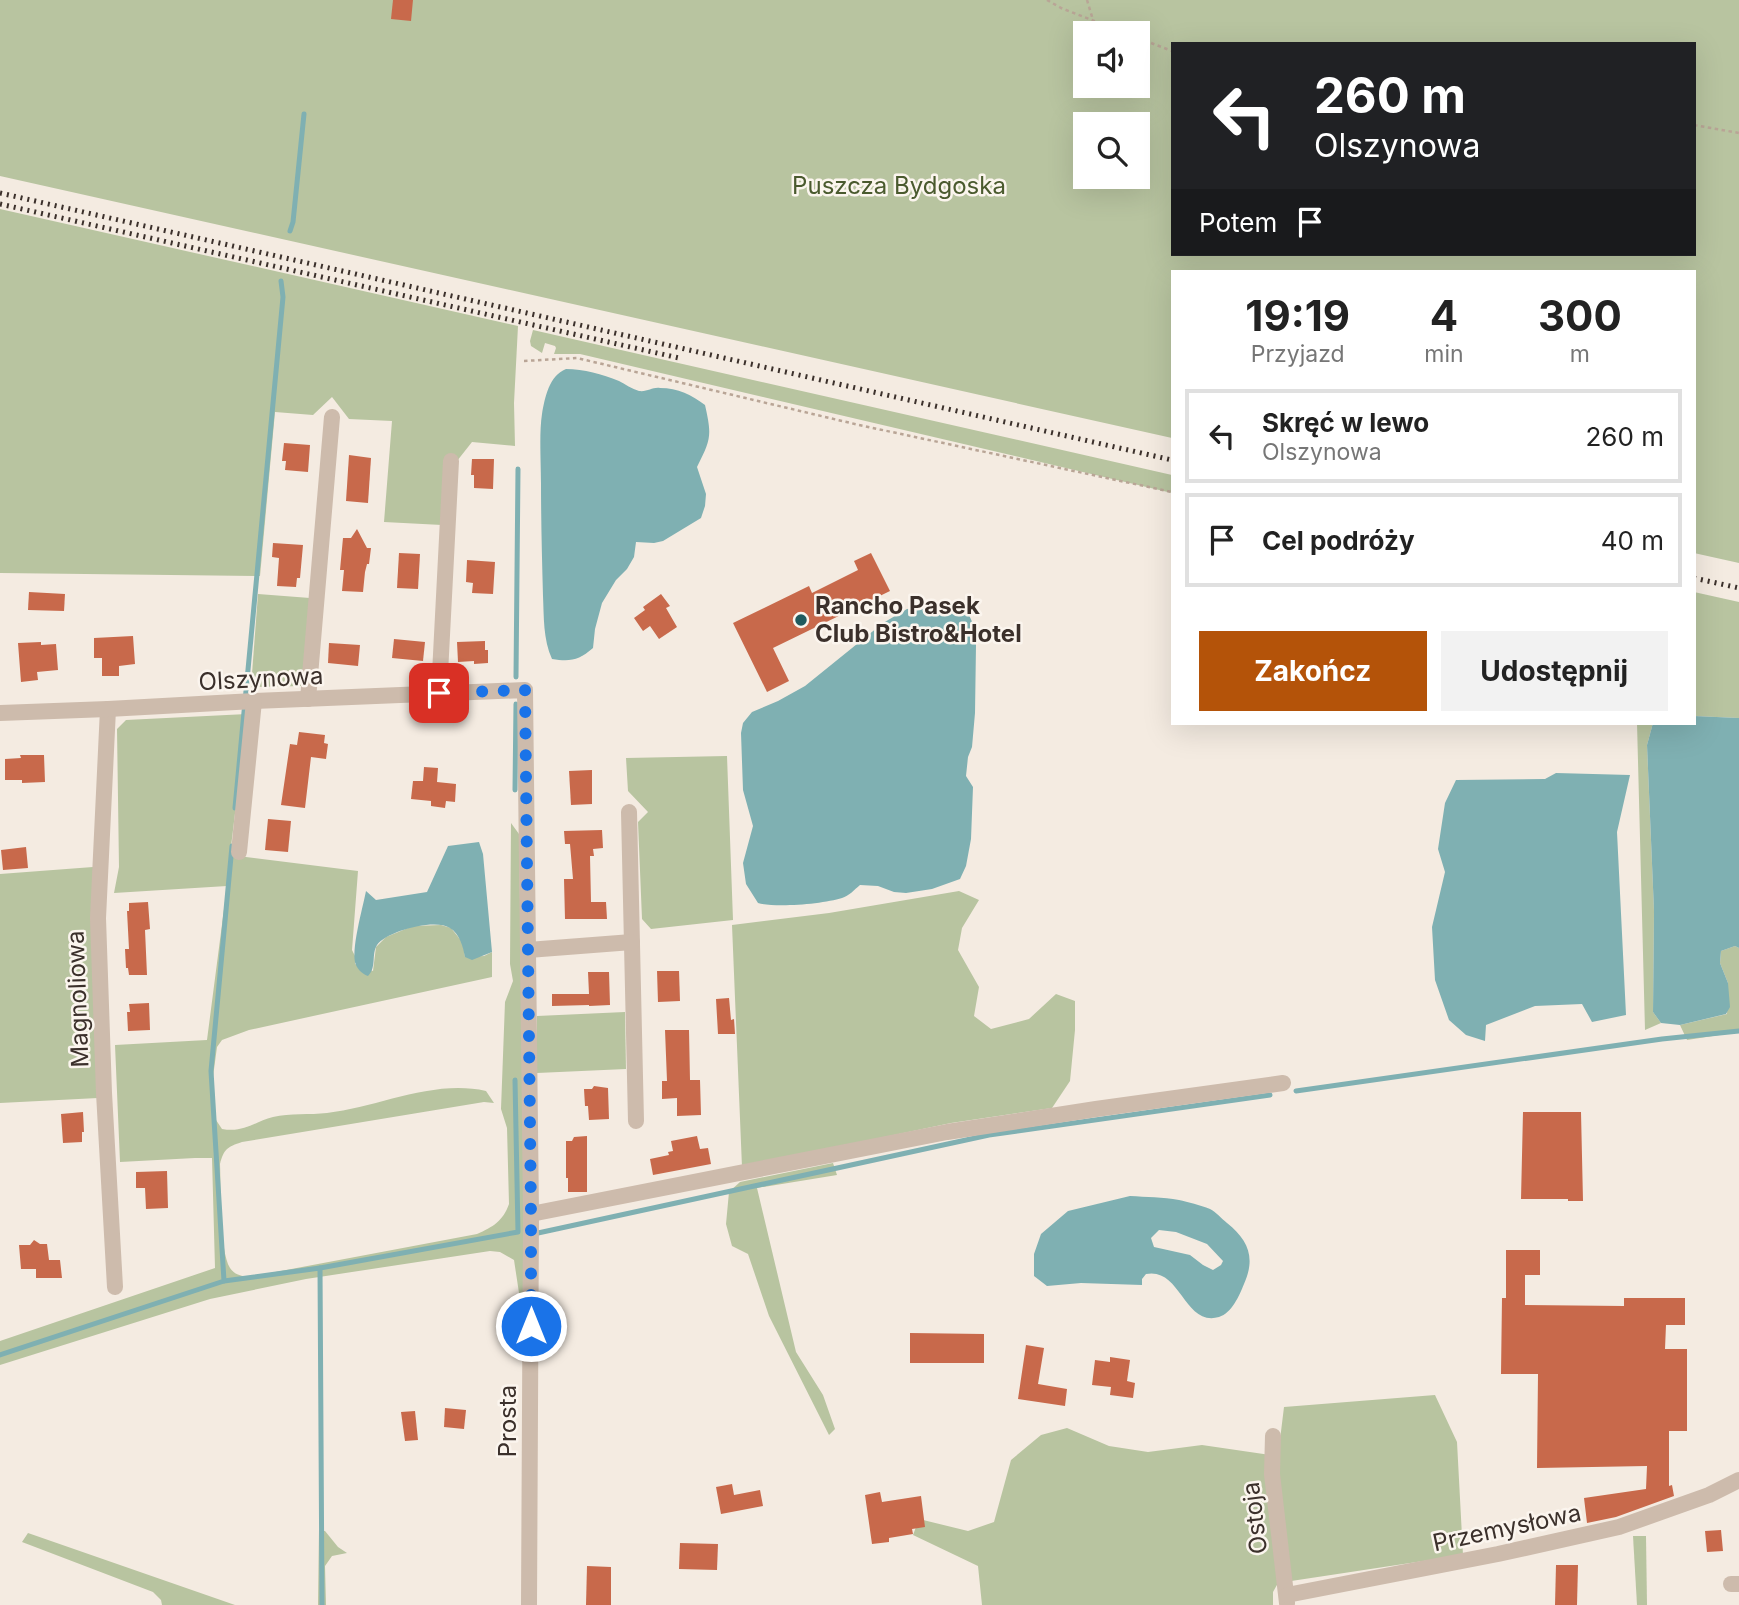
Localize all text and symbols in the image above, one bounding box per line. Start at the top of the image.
map controls [1073,21,1150,189]
button: sound [1073,21,1150,98]
text: 260 m [1314,66,1466,125]
icon: left [1199,70,1290,161]
button: search [1073,112,1150,189]
text: Olszynowa [1314,126,1480,165]
park label: Puszcza Bydgoska [792,171,1006,200]
icon: arrive [1291,203,1329,241]
text: Potem [1199,207,1277,238]
text: 19:19 [1245,290,1350,341]
text: 4 [1430,290,1458,341]
text: 300 [1538,290,1622,341]
text: Przyjazd [1251,340,1345,368]
text: min [1424,340,1464,368]
text: m [1570,340,1590,368]
text: Skręć w lewo [1262,407,1429,438]
icon: left [1203,417,1241,455]
text: 260 m [1586,421,1664,452]
text: Olszynowa [1262,438,1382,466]
icon: arrive [1203,521,1241,559]
text: Cel podróży [1262,525,1415,556]
text: 40 m [1601,525,1664,556]
place label: Rancho Pasek Club Bistro&Hotel [815,591,1022,648]
marker: Rancho Pasek Club Bistro&Hotel [793,612,809,628]
button: Zakończ [1199,631,1427,711]
button: Udostępnij [1441,631,1668,711]
street label: Olszynowa [198,661,324,696]
pin [409,663,469,723]
icon: arrive [420,674,458,712]
street label: Magnoliowa [61,930,94,1068]
position arrow [494,1289,568,1363]
street label: Prosta [493,1385,522,1457]
street label: Ostoja [1236,1480,1273,1556]
street label: Przemysłowa [1430,1498,1584,1557]

